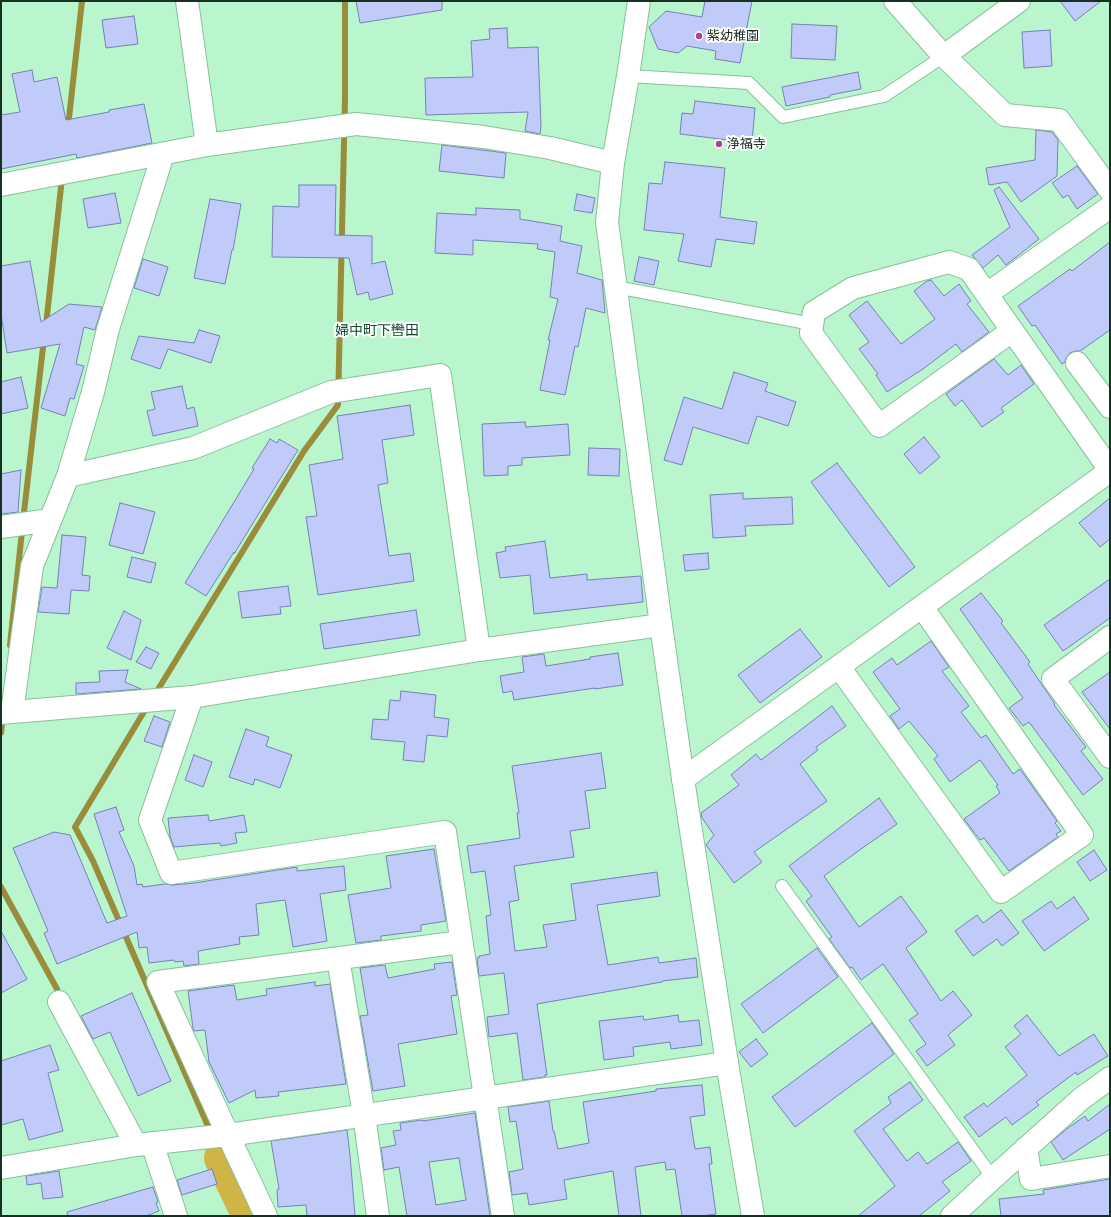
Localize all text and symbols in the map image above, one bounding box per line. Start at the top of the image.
place label: 紫幼稚園 [707,28,759,44]
marker: 紫幼稚園 [694,31,704,41]
place label: 浄福寺 [727,136,766,152]
marker: 浄福寺 [714,139,724,149]
district label: 婦中町下轡田 [335,323,419,339]

